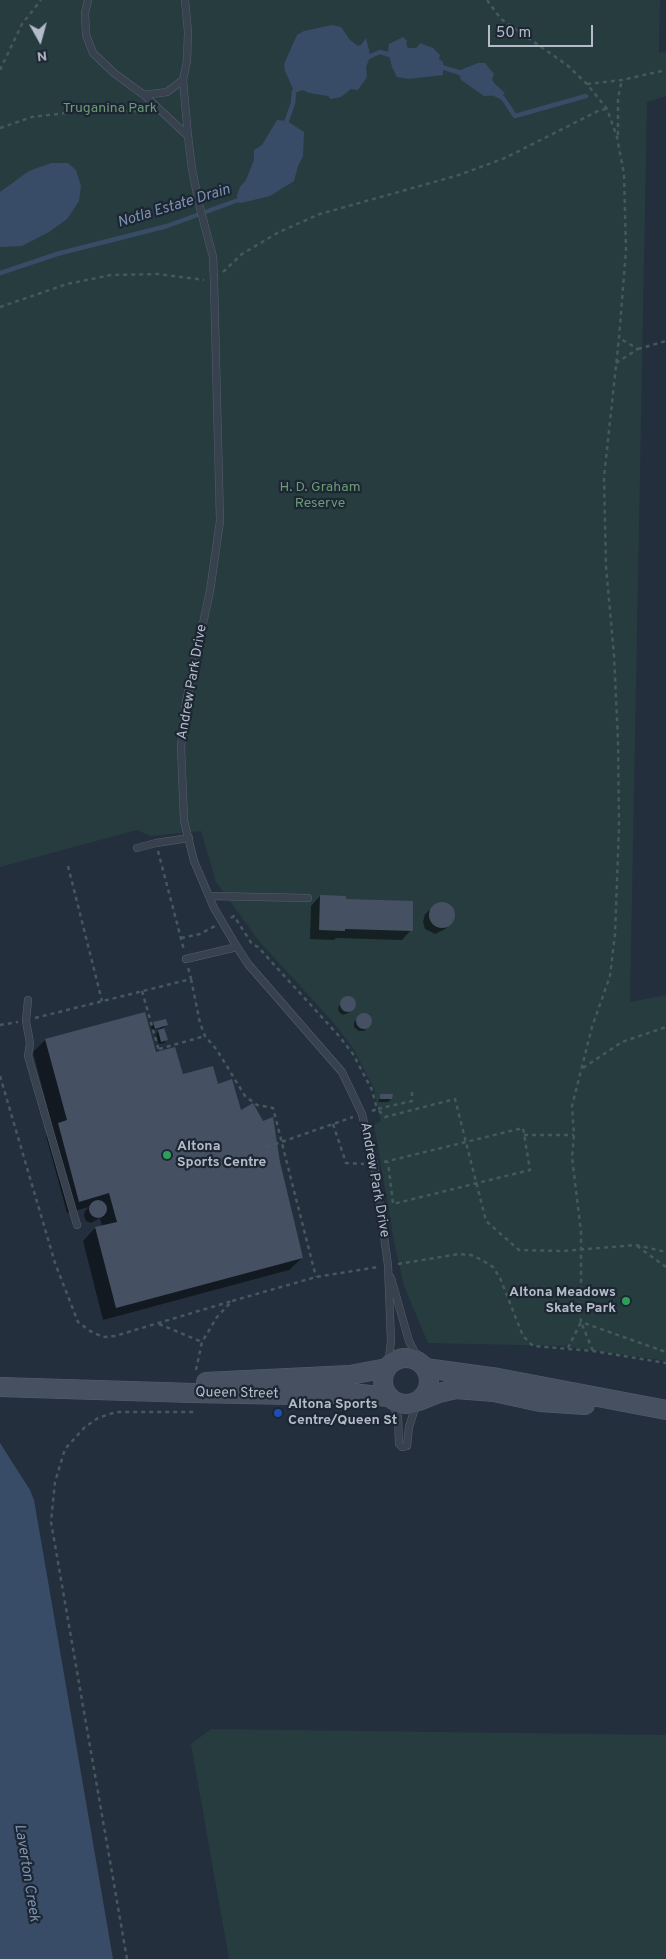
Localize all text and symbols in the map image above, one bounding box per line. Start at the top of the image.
north arrow [15,15,65,65]
scale bar [491,15,596,47]
text: 50 m [496,24,531,43]
text: N [36,46,48,64]
park label: Truganina Park [63,101,157,117]
water label: Notla Estate Drain [115,181,233,233]
park label: H. D. Graham Reserve [279,480,361,512]
street label: Andrew Park Drive [175,623,211,741]
street label: Andrew Park Drive [356,1121,392,1239]
place label: Altona Sports Centre [177,1139,266,1172]
marker: Altona Sports Centre [161,1149,173,1161]
place label: Altona Meadows Skate Park [509,1285,616,1318]
marker: Altona Meadows Skate Park [620,1295,632,1307]
street label: Queen Street [195,1385,279,1403]
place label: Altona Sports Centre/Queen St [288,1397,397,1430]
marker: Altona Sports Centre/Queen St [272,1407,284,1419]
water label: Laverton Creek [9,1823,43,1923]

